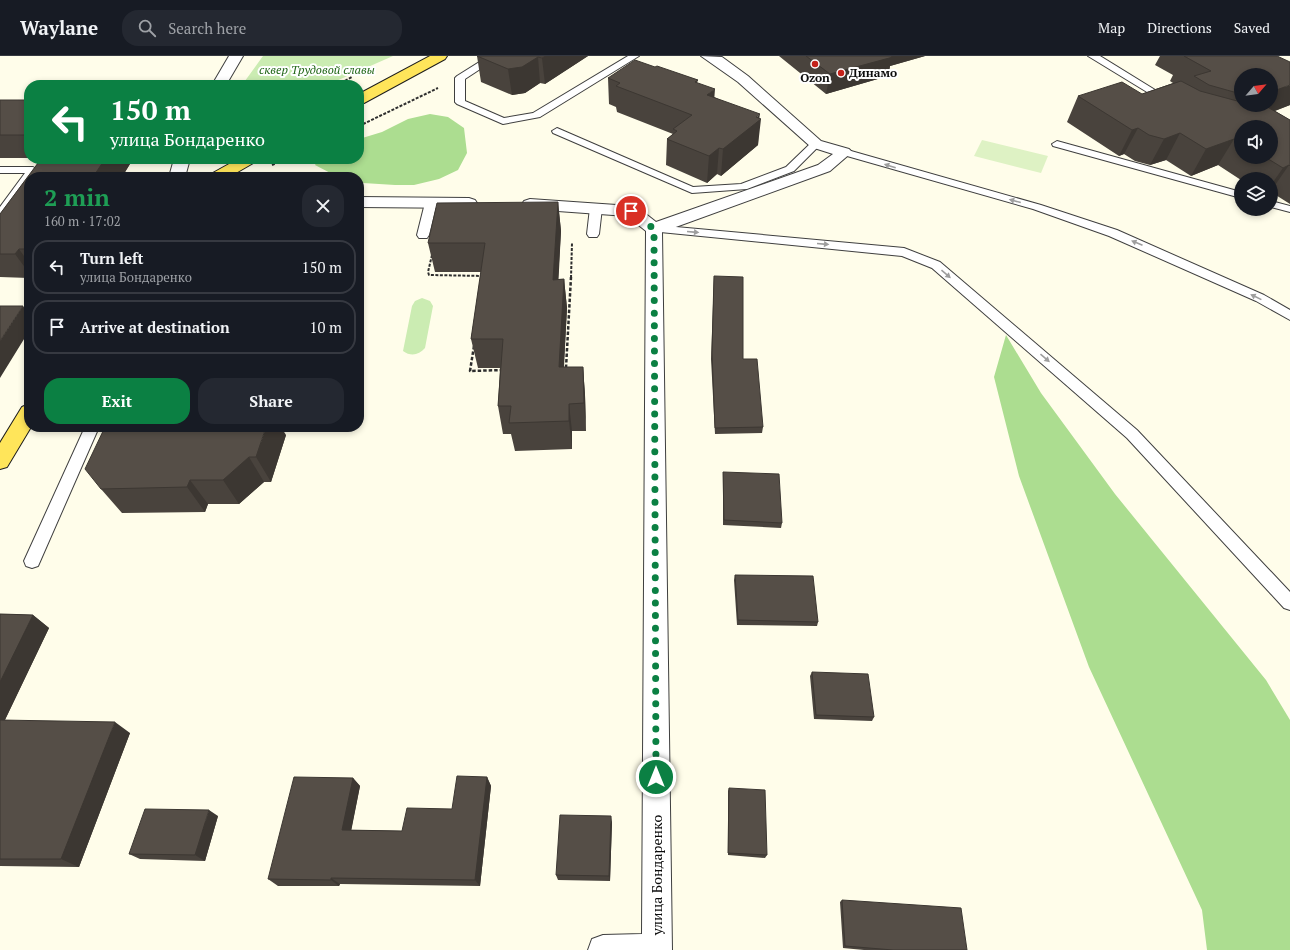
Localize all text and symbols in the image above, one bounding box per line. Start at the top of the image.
search box [122,10,402,46]
text: Waylane [20,15,98,40]
icon: search [136,17,158,39]
text: Search here [168,18,246,38]
text: Map [1098,18,1125,37]
text: Directions [1147,18,1212,37]
text: Saved [1234,18,1270,37]
marker: Ozon [810,59,820,69]
park label: сквер Трудовой славы [259,62,375,77]
place label: Динамо [849,65,897,80]
marker: Динамо [836,68,846,78]
north arrow [1234,68,1278,112]
map controls [1234,68,1278,216]
place label: Ozon [800,70,830,85]
text: 150 m [110,91,191,128]
icon: left [44,96,96,148]
button: sound [1234,120,1278,164]
text: улица Бондаренко [110,127,265,151]
one-way arrow [883,163,895,169]
button: layers [1234,172,1278,216]
text: 2 min [44,181,110,213]
button: close [302,185,344,227]
pin [614,194,648,228]
one-way arrow [1008,198,1020,204]
icon: arrive [620,200,642,222]
text: 160 m · 17:02 [44,212,121,230]
one-way arrow [687,229,699,236]
one-way arrow [1131,240,1143,246]
one-way arrow [817,241,829,248]
text: Turn left [80,248,144,268]
icon: left [46,256,68,278]
text: 150 m [301,257,342,277]
text: улица Бондаренко [80,268,192,286]
one-way arrow [941,269,952,278]
one-way arrow [1250,294,1262,300]
icon: arrive [46,316,68,338]
text: Arrive at destination [80,317,230,337]
text: 10 m [309,317,342,337]
one-way arrow [1040,354,1050,363]
button: Exit [44,378,190,424]
button: Share [198,378,344,424]
position arrow [635,756,677,798]
street label: улица Бондаренко [647,815,666,936]

